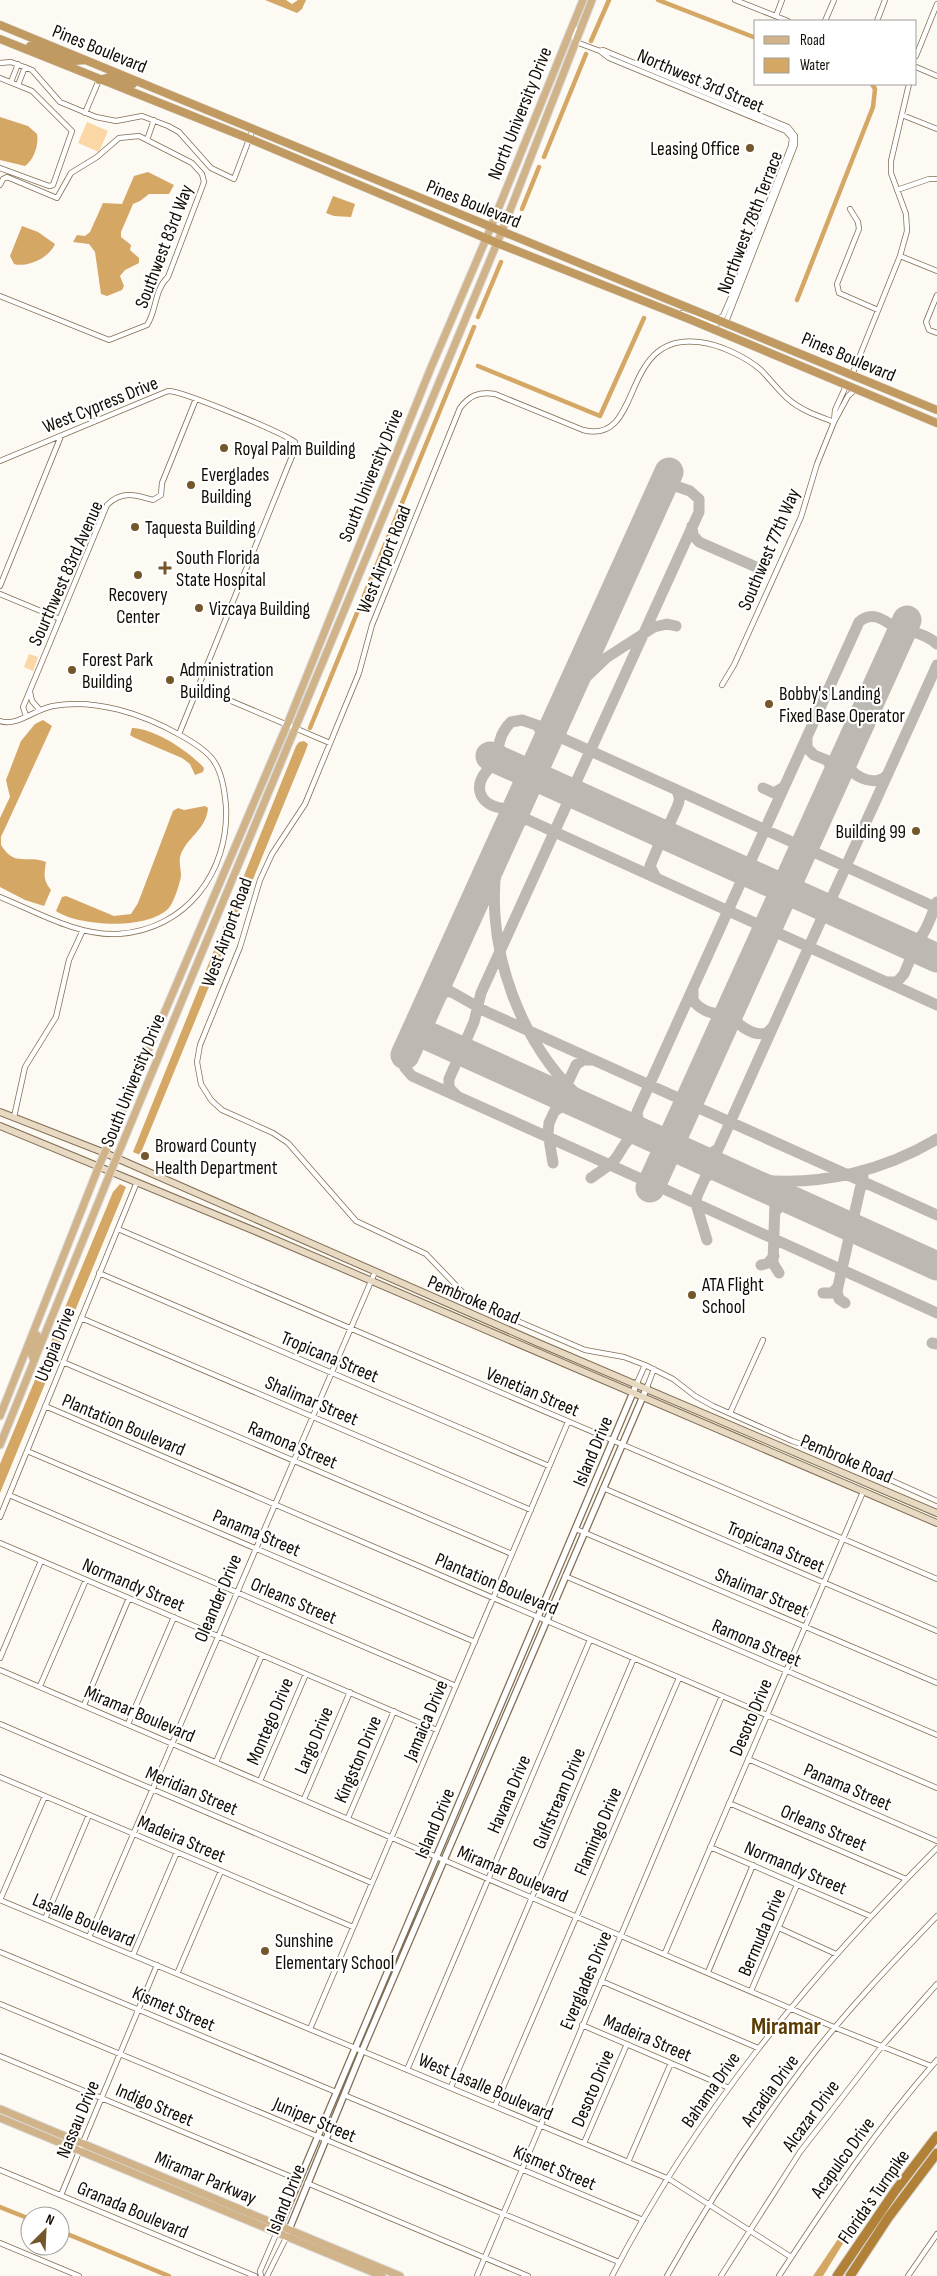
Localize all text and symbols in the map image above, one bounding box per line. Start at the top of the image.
street label: Pines Boulevard [49,20,150,79]
legend [754,20,917,85]
text: Road [800,31,825,50]
street label: North University Drive [483,44,557,183]
street label: Northwest 3rd Street [634,44,767,118]
text: Water [800,56,831,75]
place label: Leasing Office [650,138,740,161]
marker: Leasing Office [744,142,756,154]
street label: Northwest 78th Terrace [713,148,788,297]
street label: Pines Boulevard [423,175,524,234]
street label: Southwest 83rd Way [130,181,199,312]
street label: Pines Boulevard [798,327,899,387]
street label: West Cypress Drive [40,372,161,439]
street label: South University Drive [334,406,409,546]
place label: Royal Palm Building [234,438,356,461]
marker: Royal Palm Building [218,442,230,454]
place label: Everglades Building [201,464,270,509]
marker: Everglades Building [185,479,197,491]
street label: Southwest 77th Way [733,484,806,614]
street label: Sourthwest 83rd Avenue [24,498,109,650]
street label: West Airport Road [352,502,416,617]
place label: Taquesta Building [145,517,256,540]
marker: Taquesta Building [129,521,141,533]
place label: South Florida State Hospital [176,547,266,592]
marker: South Florida State Hospital [158,561,172,575]
marker: Recovery Center [132,569,144,581]
place label: Recovery Center [108,584,168,629]
place label: Vizcaya Building [209,598,311,621]
marker: Vizcaya Building [193,602,205,614]
place label: Forest Park Building [82,649,154,694]
place label: Administration Building [179,659,274,704]
marker: Forest Park Building [66,664,78,676]
marker: Administration Building [164,674,176,686]
place label: Bobby's Landing Fixed Base Operator [779,683,906,728]
marker: Bobby's Landing Fixed Base Operator [763,698,775,710]
place label: Building 99 [836,821,906,844]
marker: Building 99 [910,825,922,837]
street label: West Airport Road [197,875,258,990]
street label: South University Drive [96,1011,171,1151]
place label: Broward County Health Department [155,1135,278,1180]
marker: Broward County Health Department [139,1150,151,1162]
street label: Pembroke Road [424,1271,523,1330]
place label: ATA Flight School [701,1274,764,1319]
marker: ATA Flight School [686,1289,698,1301]
street label: Utopia Drive [30,1304,81,1385]
street label: Tropicana Street [277,1326,382,1388]
street label: Venetian Street [482,1362,583,1422]
street label: Shalimar Street [261,1371,362,1431]
street label: Plantation Boulevard [58,1389,188,1462]
street label: Island Drive [568,1413,618,1490]
street label: Ramona Street [244,1416,341,1475]
street label: Pembroke Road [797,1430,896,1489]
street label: Panama Street [209,1505,304,1562]
street label: Tropicana Street [723,1516,828,1578]
street label: Plantation Boulevard [431,1548,561,1621]
street label: Oleander Drive [190,1551,247,1646]
street label: Normandy Street [79,1553,188,1617]
street label: Shalimar Street [711,1563,812,1623]
street label: Orleans Street [247,1573,340,1630]
street label: Ramona Street [708,1614,805,1673]
street label: Montego Drive [242,1675,299,1769]
street label: Desoto Drive [725,1676,778,1760]
street label: Jamaica Drive [399,1677,454,1765]
street label: Miramar Boulevard [81,1681,198,1748]
street label: Largo Drive [290,1703,339,1778]
street label: Kingston Drive [330,1712,387,1807]
street label: Gulfstream Drive [528,1745,591,1853]
street label: Havana Drive [483,1752,536,1837]
street label: Panama Street [800,1759,895,1816]
street label: Meridian Street [142,1762,241,1821]
street label: Flamingo Drive [570,1784,627,1879]
street label: Island Drive [410,1785,460,1862]
street label: Orleans Street [777,1800,870,1857]
street label: Madeira Street [134,1811,229,1868]
street label: Normandy Street [741,1836,850,1900]
street label: Miramar Boulevard [454,1841,571,1908]
street label: Bermuda Drive [734,1885,791,1980]
street label: Lasalle Boulevard [29,1889,138,1952]
street label: Everglades Drive [555,1928,617,2033]
place label: Sunshine Elementary School [275,1930,394,1975]
marker: Sunshine Elementary School [259,1945,271,1957]
street label: Kismet Street [129,1982,218,2037]
street label: Madeira Street [600,2010,695,2067]
district label: Miramar [751,2012,822,2041]
street label: Desoto Drive [567,2047,620,2131]
street label: Bahama Drive [677,2048,746,2132]
street label: West Lasalle Boulevard [415,2049,556,2126]
street label: Arcadia Drive [736,2050,804,2132]
street label: Alcazar Drive [777,2076,845,2157]
street label: Nassau Drive [52,2077,105,2162]
street label: Indigo Street [112,2079,197,2132]
street label: Juniper Street [269,2092,359,2148]
street label: Acapulco Drive [806,2113,880,2203]
street label: Kismet Street [510,2141,599,2196]
street label: Florida's Turnpike [833,2145,915,2248]
street label: Miramar Parkway [151,2147,260,2210]
street label: Island Drive [262,2161,311,2238]
street label: Granada Boulevard [73,2177,191,2244]
north arrow [20,2206,70,2256]
text: N [43,2210,57,2229]

